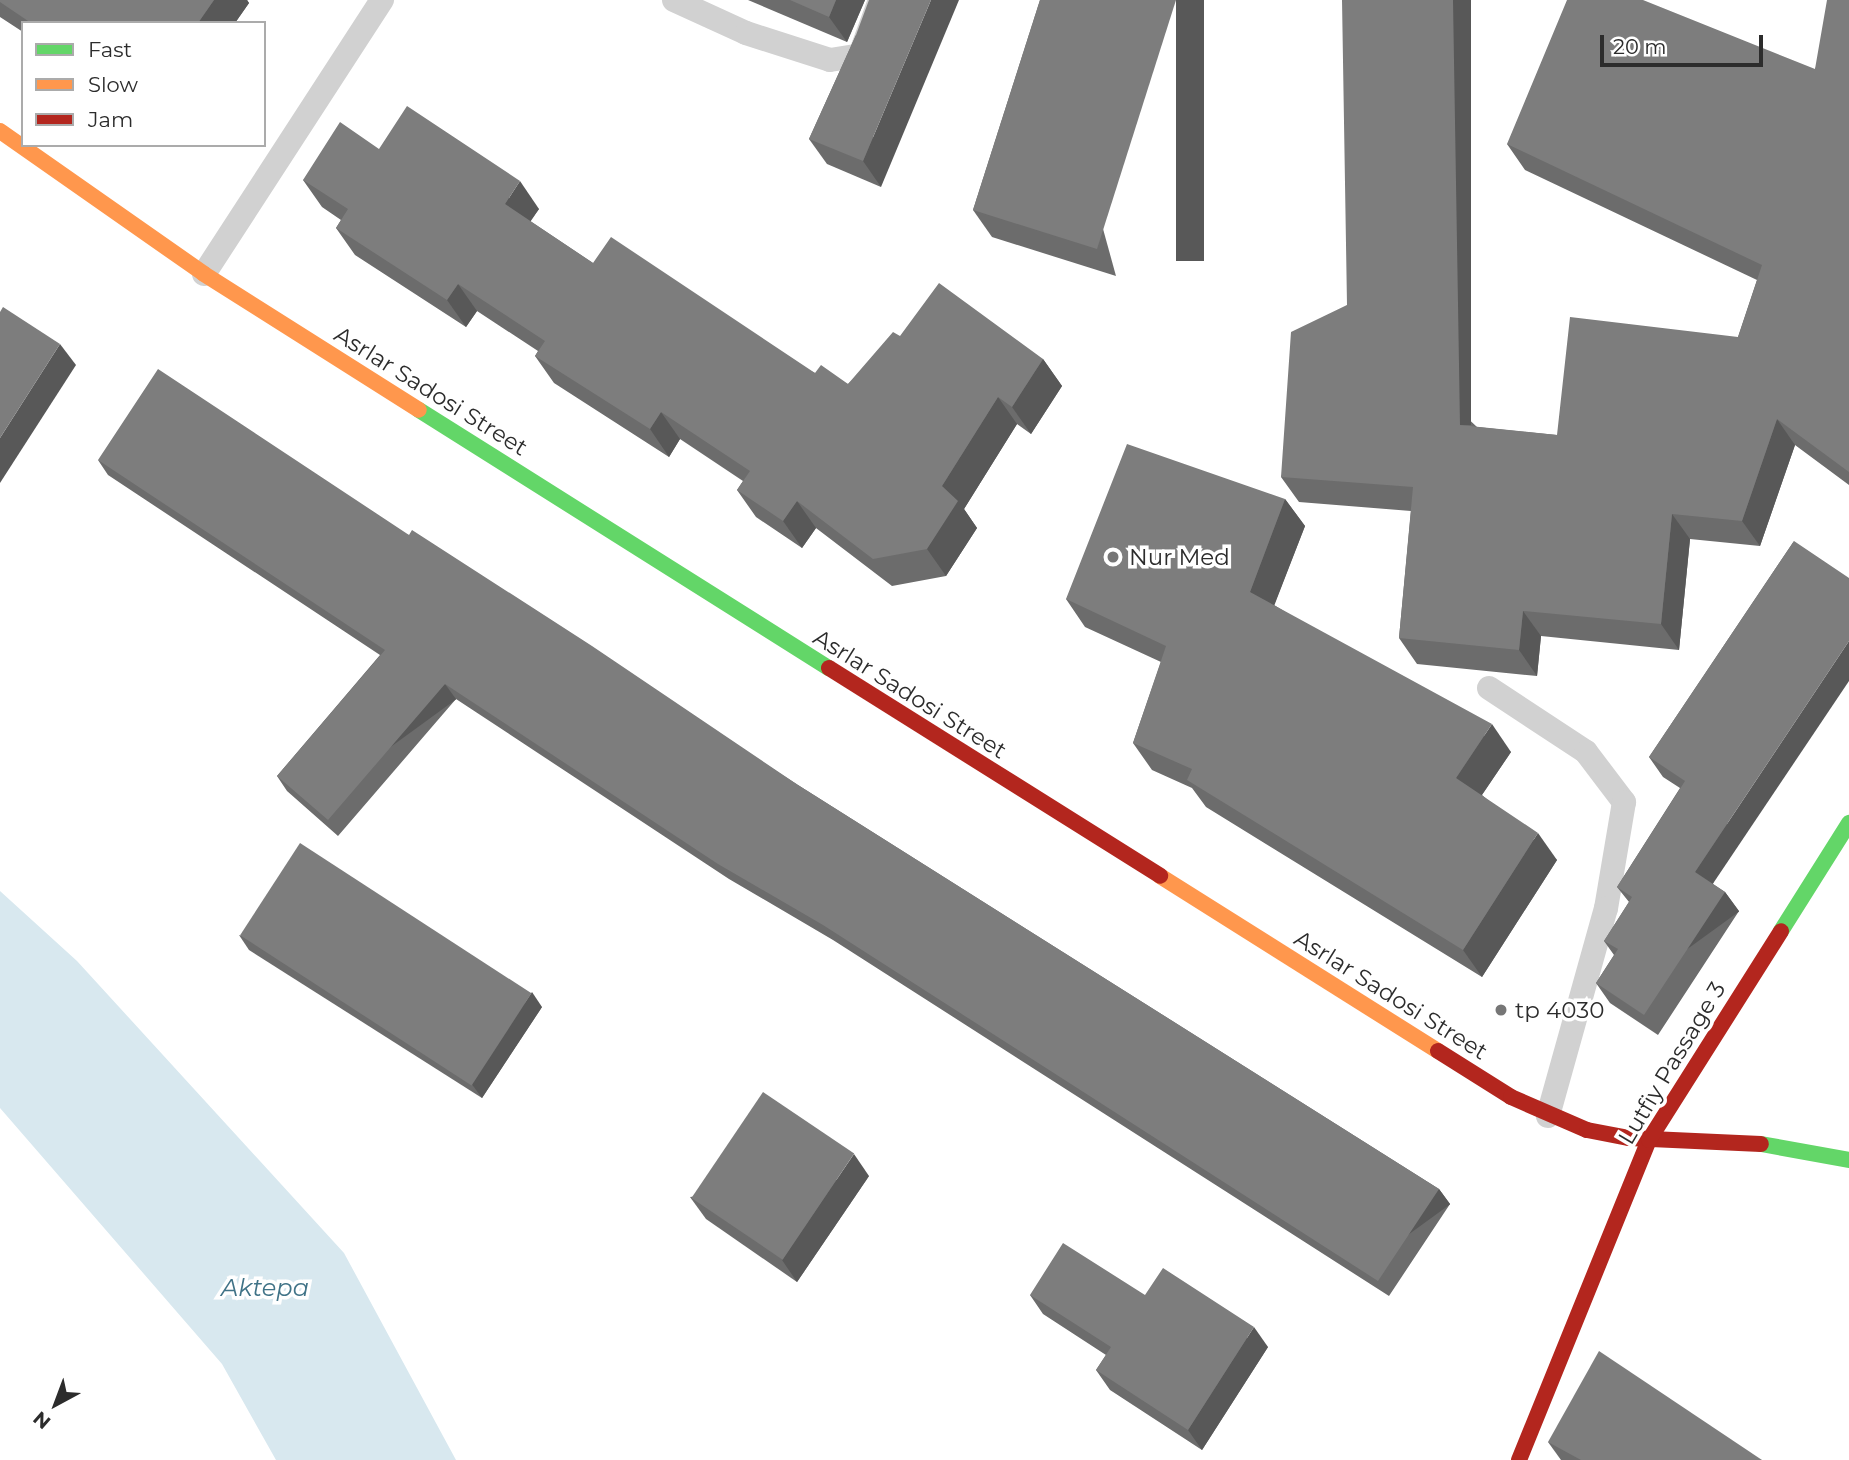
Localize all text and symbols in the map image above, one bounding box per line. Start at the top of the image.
legend [21,21,266,147]
scale bar [1604,21,1767,65]
text: 20 m [1613,34,1667,59]
text: Fast [88,37,132,62]
text: Slow [88,72,138,97]
text: Jam [88,107,133,132]
street label: Asrlar Sadosi Street [329,320,533,462]
place label: Nur Med [1129,543,1230,571]
marker: Nur Med [1103,547,1123,567]
street label: Asrlar Sadosi Street [808,623,1012,765]
street label: Asrlar Sadosi Street [1289,924,1493,1066]
street label: Lutfiy Passage 3 [1613,977,1731,1149]
place label: tp 4030 [1515,996,1604,1024]
marker: tp 4030 [1493,1002,1509,1018]
water label: Aktepa [221,1274,309,1302]
north arrow [21,1369,91,1439]
text: N [29,1407,55,1434]

